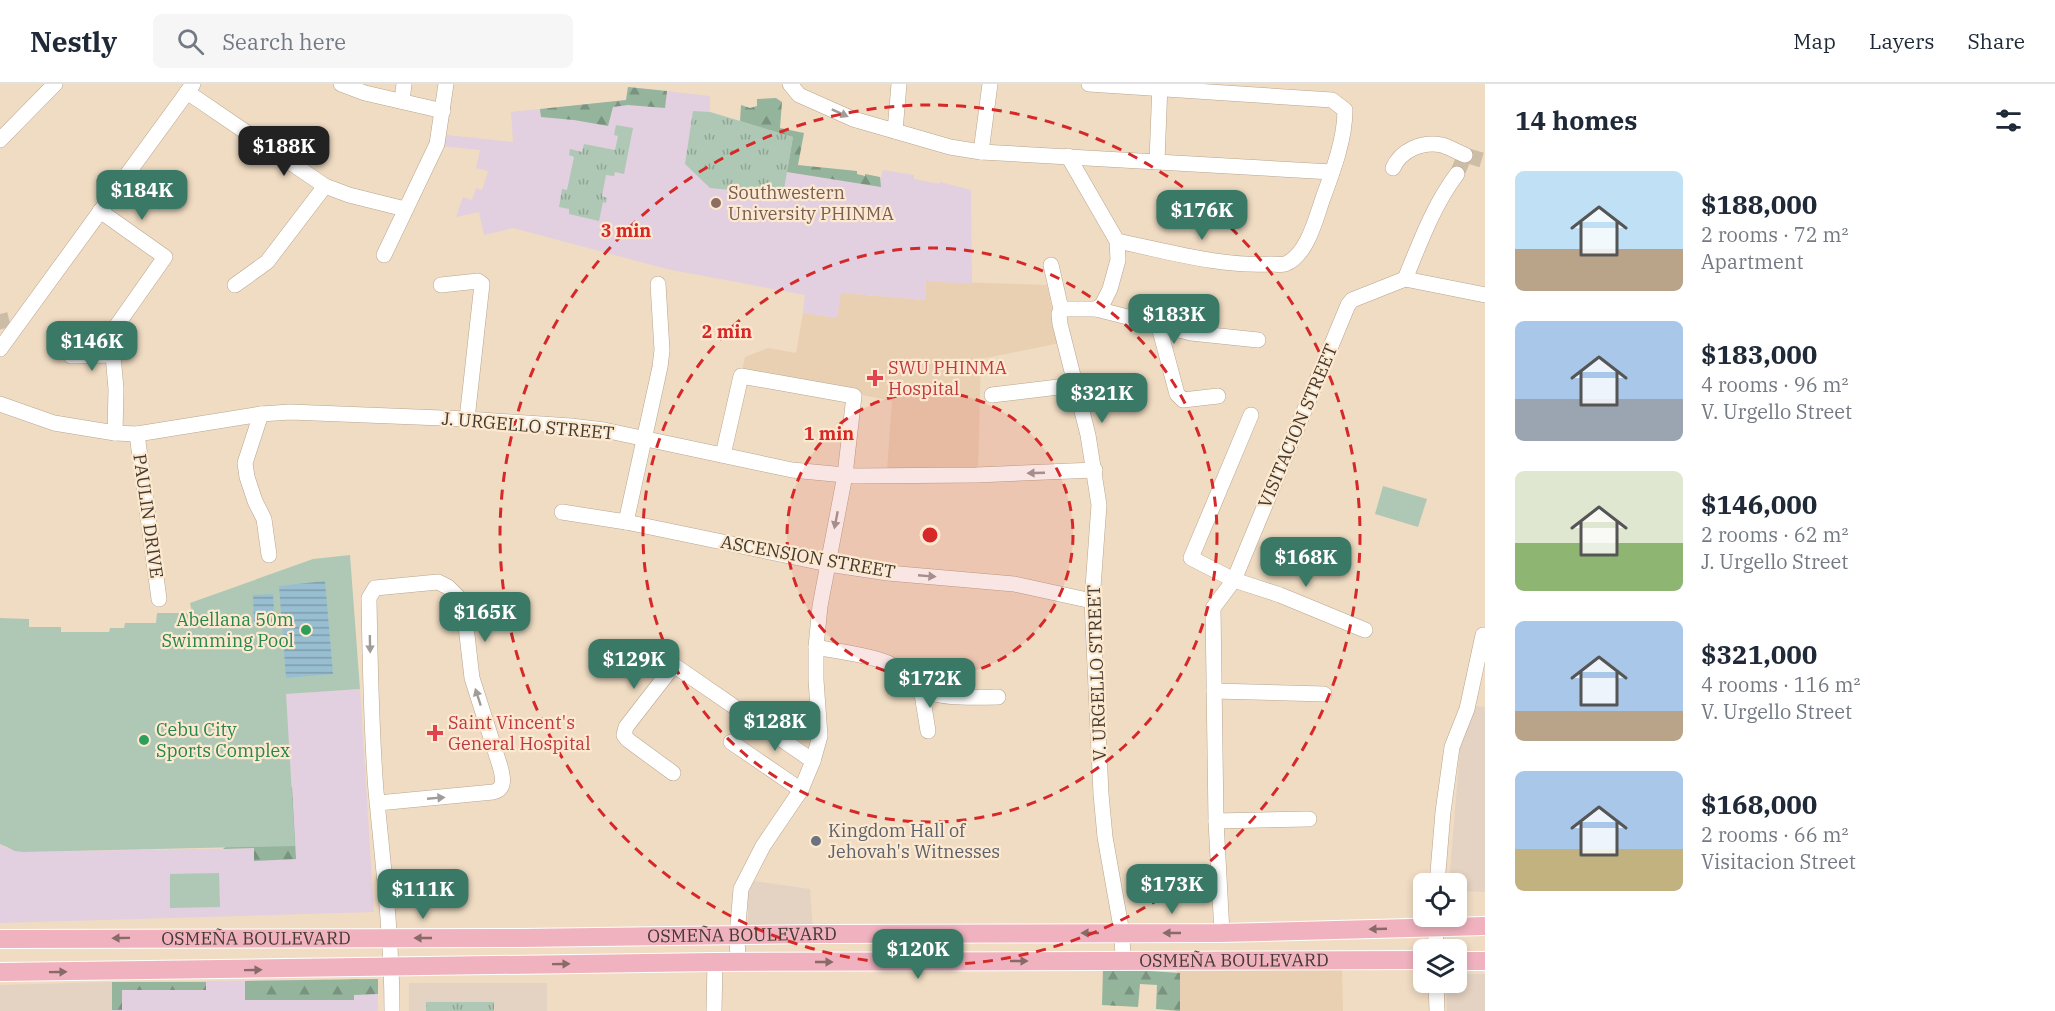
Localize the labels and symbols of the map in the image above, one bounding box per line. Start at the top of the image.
one-way arrow [831,108,849,118]
pin: $188K [242,126,326,177]
pin: $184K [100,170,184,221]
place label: Southwestern University PHINMA [728,181,894,225]
pin: $176K [1160,190,1244,241]
marker: Southwestern University PHINMA [709,196,723,210]
text: 3 min [601,219,651,242]
pin: $183K [1132,294,1216,345]
text: 2 min [702,320,752,343]
pin: $146K [50,321,134,372]
street label: VISITACION STREET [1253,340,1343,511]
place label: SWU PHINMA Hospital [888,356,1008,400]
marker: SWU PHINMA Hospital [866,369,884,387]
pin: $321K [1060,373,1144,424]
street label: J. URGELLO STREET [441,406,616,445]
text: 1 min [804,422,854,445]
street label: PAULIN DRIVE [128,452,169,580]
one-way arrow [1027,468,1046,477]
one-way arrow [831,510,840,529]
centre of rings [920,525,940,545]
street label: ASCENSION STREET [719,530,898,583]
pin: $168K [1264,537,1348,588]
one-way arrow [918,571,937,581]
street label: V. URGELLO STREET [1082,584,1111,762]
pin: $165K [443,592,527,643]
place label: Abellana 50m Swimming Pool [162,608,294,652]
marker: Abellana 50m Swimming Pool [299,623,313,637]
one-way arrow [365,635,374,654]
pin: $129K [592,639,676,690]
pin: $172K [888,658,972,709]
one-way arrow [473,688,482,706]
pin: $128K [733,701,817,752]
place label: Saint Vincent's General Hospital [448,711,591,755]
place label: Cebu City Sports Complex [156,718,290,762]
marker: Saint Vincent's General Hospital [426,724,444,742]
marker: Cebu City Sports Complex [137,733,151,747]
one-way arrow [426,793,445,803]
place label: Kingdom Hall of Jehovah's Witnesses [828,819,1000,863]
marker: Kingdom Hall of Jehovah's Witnesses [809,834,823,848]
pin: $173K [1130,864,1214,915]
pin: $111K [381,869,465,920]
street label: OSMEÑA BOULEVARD [647,922,837,947]
one-way arrow [1368,924,1387,934]
street label: OSMEÑA BOULEVARD [161,926,351,950]
one-way arrow [1081,928,1100,938]
one-way arrow [1162,928,1181,938]
pin: $120K [876,929,960,980]
one-way arrow [112,933,131,943]
one-way arrow [414,933,433,943]
street label: OSMEÑA BOULEVARD [1139,948,1329,972]
one-way arrow [1009,956,1028,966]
one-way arrow [814,957,833,967]
one-way arrow [551,959,570,968]
one-way arrow [244,965,263,974]
one-way arrow [49,967,68,976]

